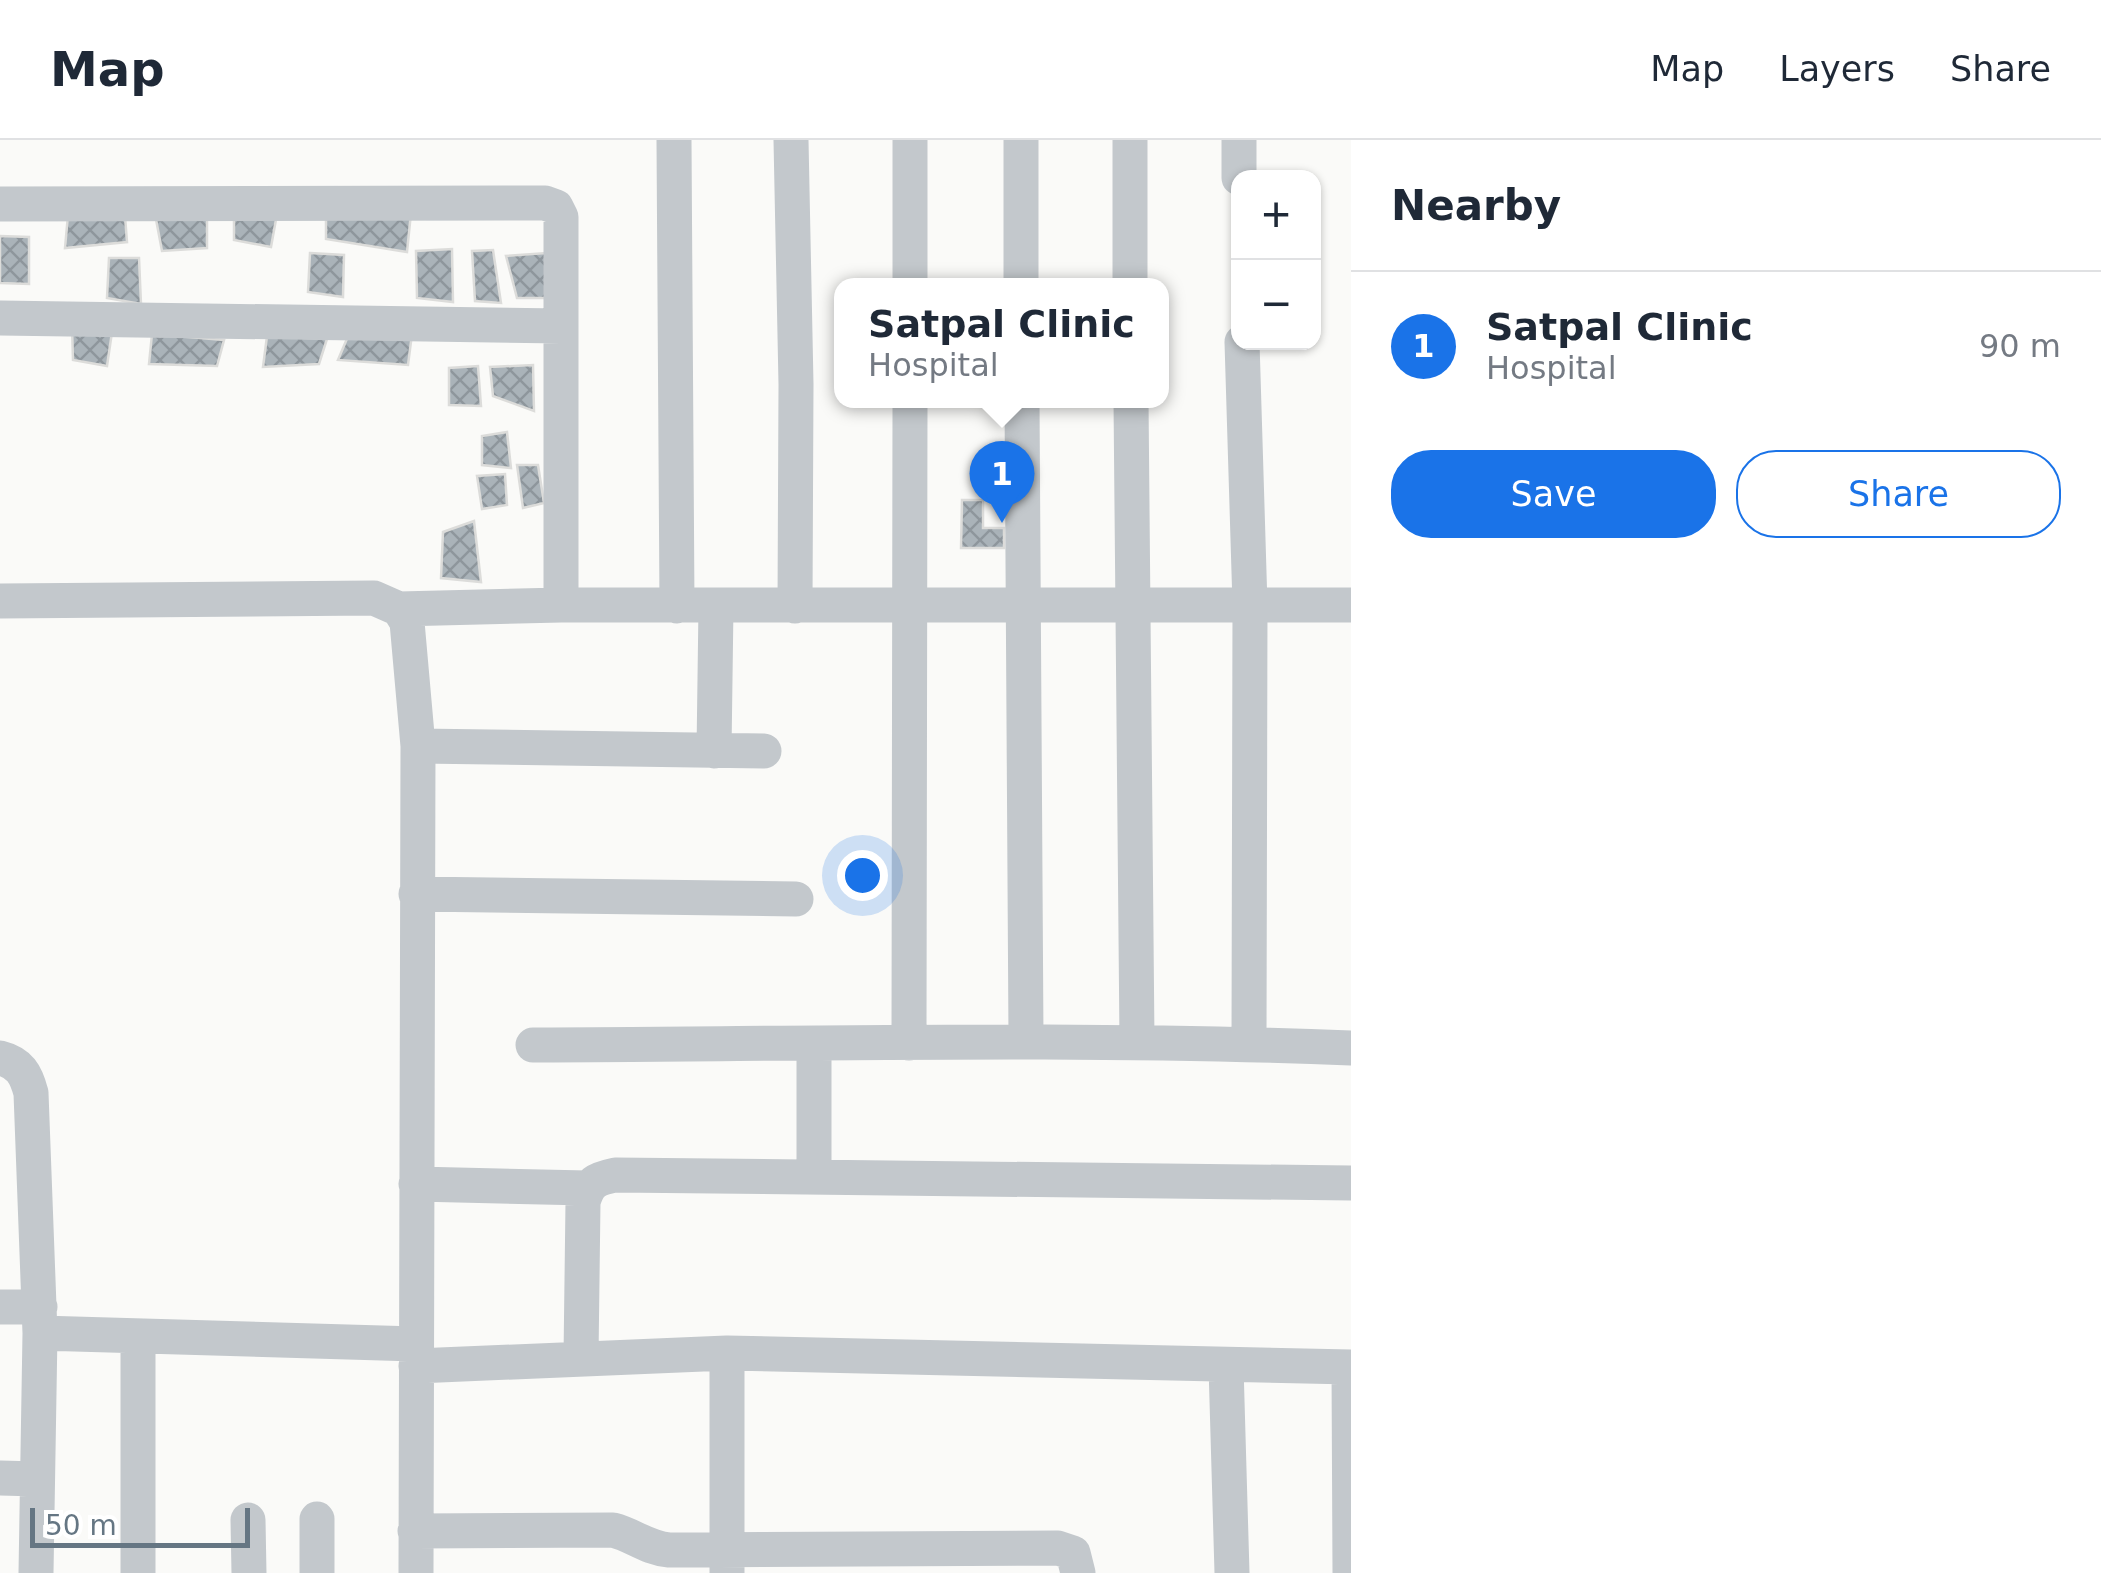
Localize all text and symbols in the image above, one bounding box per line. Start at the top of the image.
text: Map [50,41,165,97]
text: Map [1650,49,1724,89]
text: Layers [1779,49,1895,89]
text: Share [1950,49,2051,89]
map controls [1231,170,1321,350]
button: + [1231,170,1321,260]
text: Nearby [1391,181,1561,230]
button: − [1231,260,1321,350]
popup [834,278,1169,408]
text: Satpal Clinic [868,302,1135,346]
text: Satpal Clinic [1486,305,1753,349]
text: 1 [1412,327,1435,365]
text: 90 m [1979,327,2061,365]
text: Hospital [868,346,999,384]
text: Hospital [1486,349,1617,387]
pin: 1 [970,440,1034,523]
button: Save [1391,450,1716,538]
button: Share [1736,450,2061,538]
your location [837,850,888,901]
scale bar [30,1503,250,1548]
text: 50 m [45,1509,117,1542]

